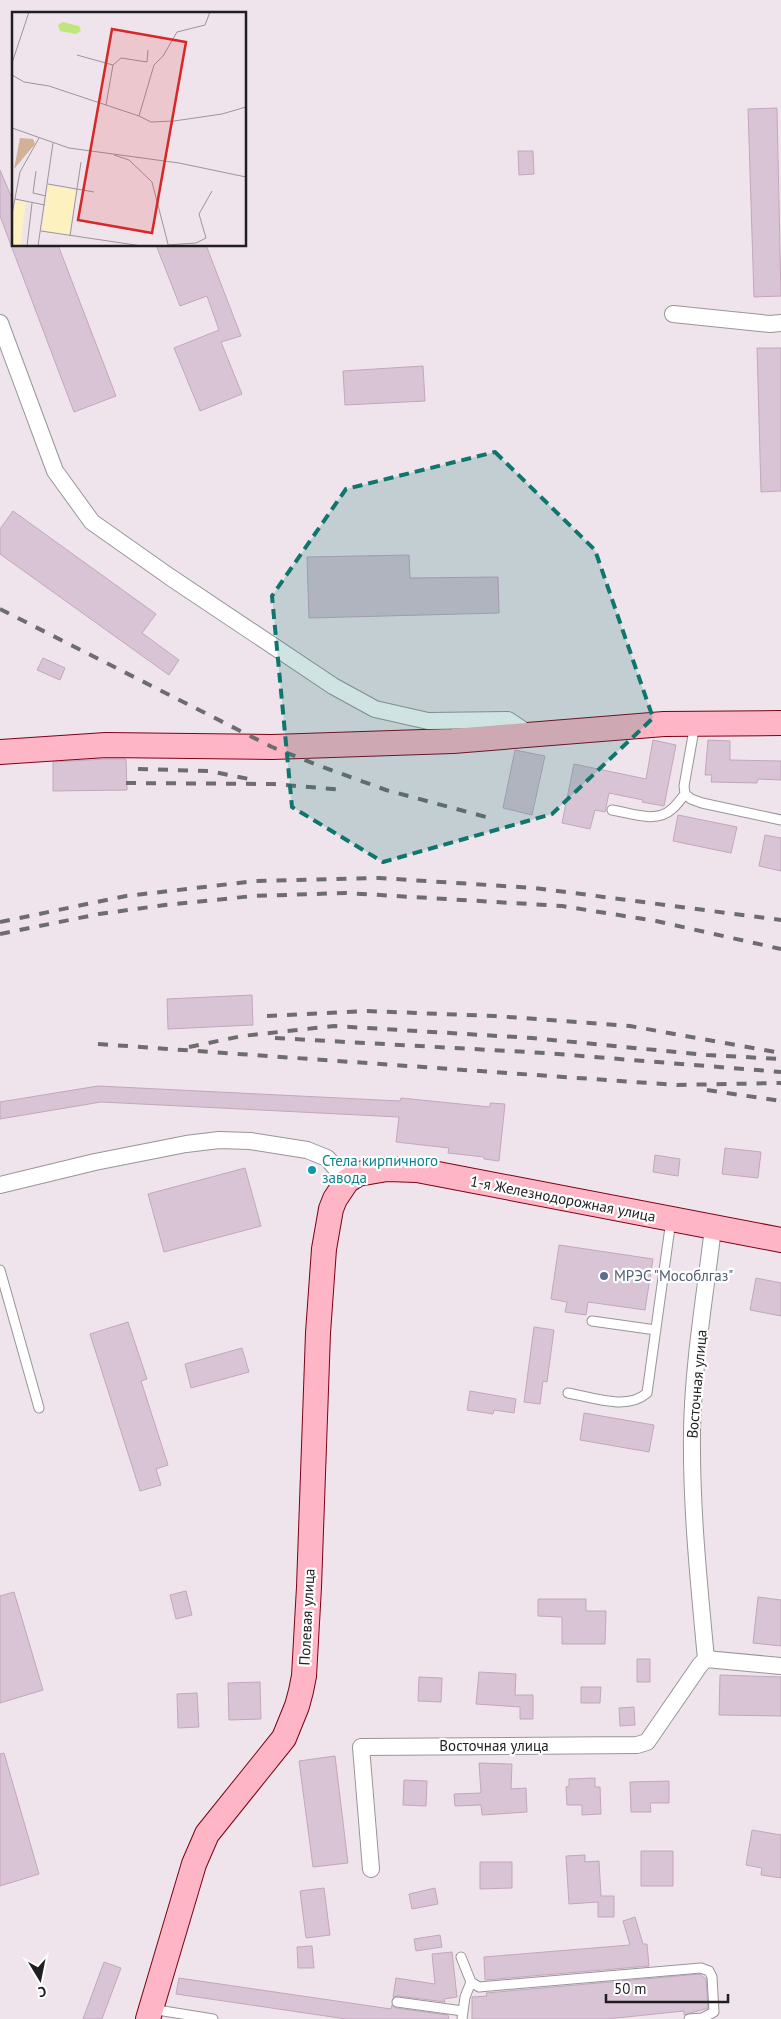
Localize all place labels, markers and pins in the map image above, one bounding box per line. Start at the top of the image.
place label: Стела кирпичного завода [322,1151,438,1187]
marker: Стела кирпичного завода [306,1164,318,1176]
place label: МРЭС "Мособлгаз" [614,1266,733,1285]
marker: МРЭС "Мособлгаз" [598,1270,610,1282]

